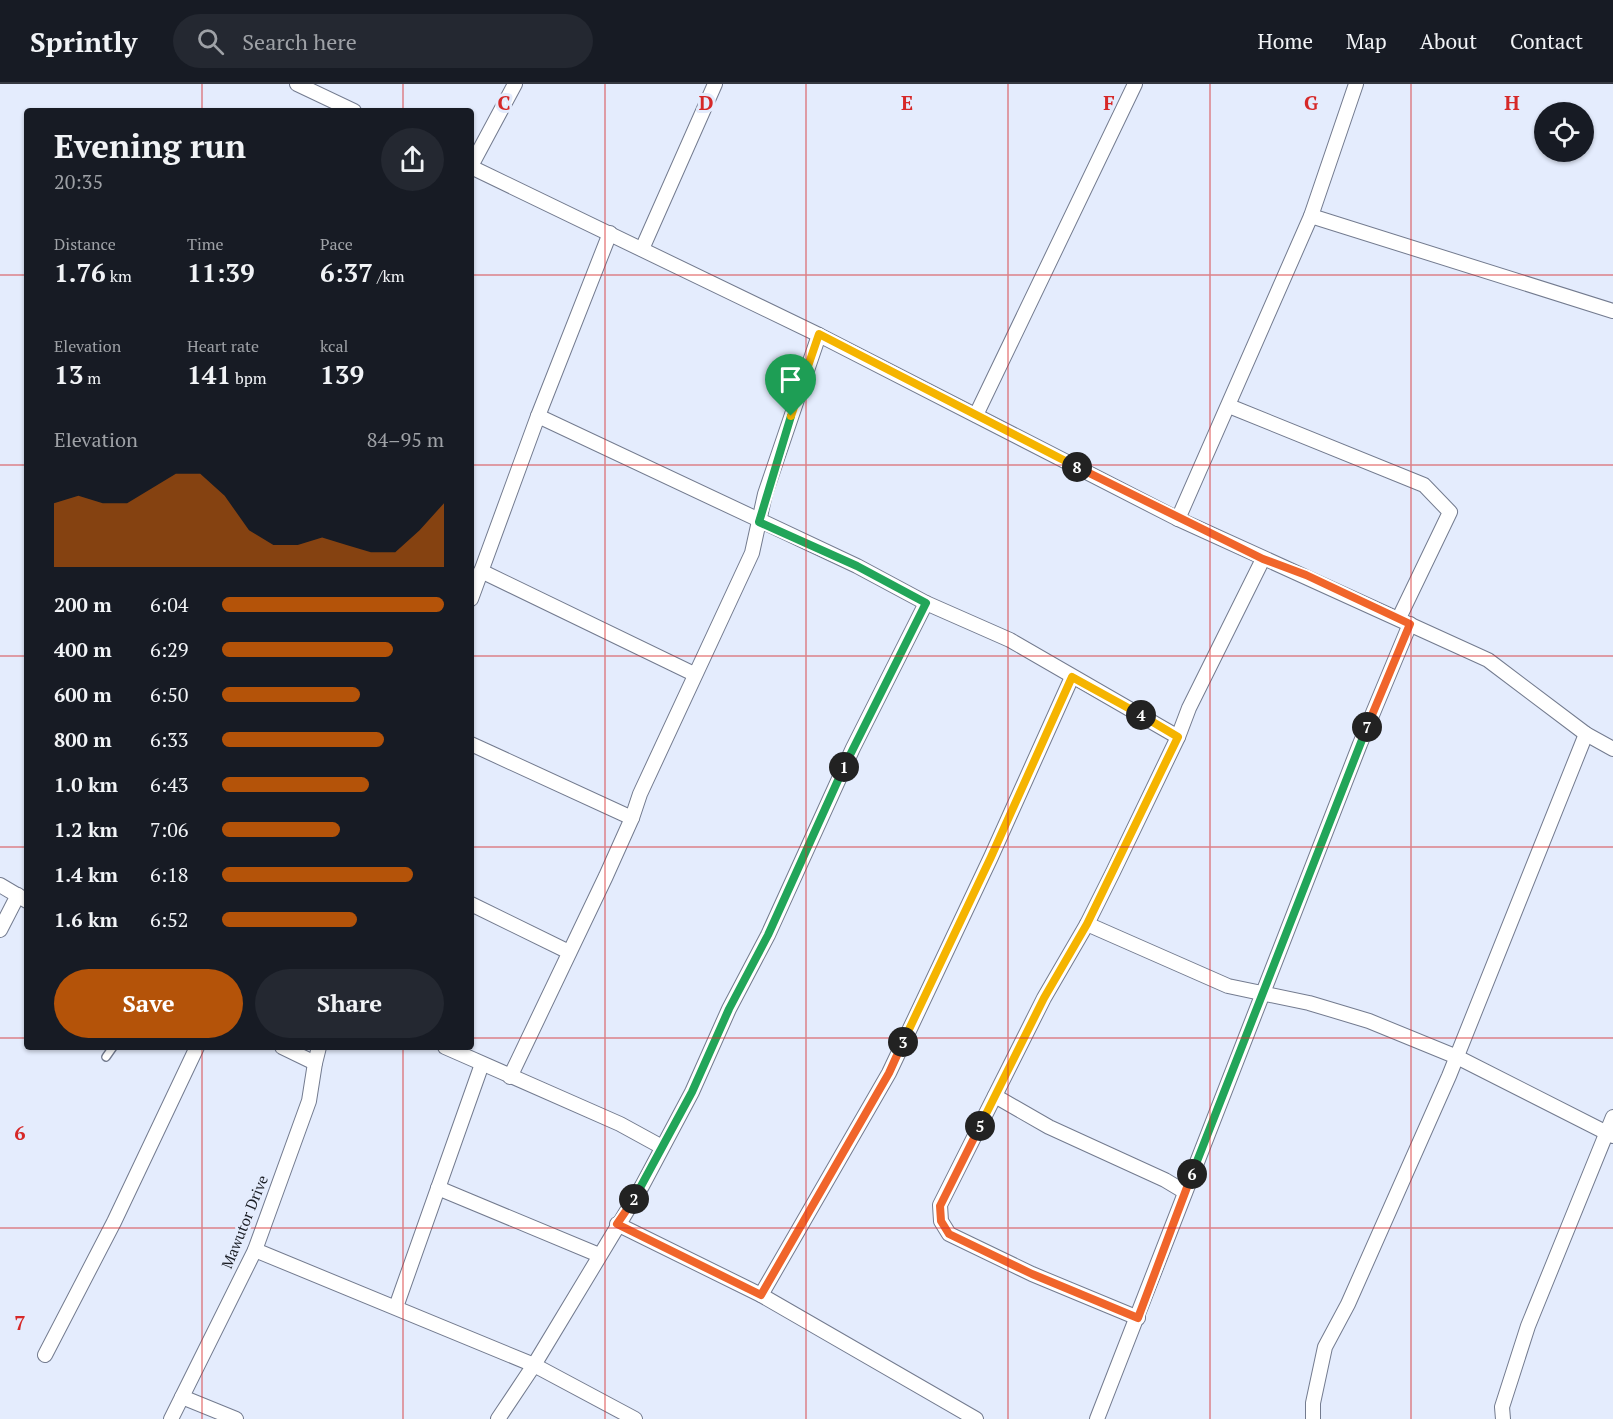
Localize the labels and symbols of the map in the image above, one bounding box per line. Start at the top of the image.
text: C [497,89,511,116]
text: D [699,89,713,116]
text: E [901,89,913,116]
text: F [1103,89,1115,116]
text: G [1304,89,1318,116]
text: H [1504,89,1520,116]
pin [765,354,816,416]
pin: 8 [1062,452,1092,482]
pin: 4 [1126,700,1156,730]
pin: 7 [1352,712,1382,742]
pin: 1 [829,752,859,782]
pin: 3 [888,1027,918,1057]
pin: 5 [965,1111,995,1141]
text: 6 [14,1119,26,1146]
pin: 6 [1177,1159,1207,1189]
street label: Mawutor Drive [216,1172,272,1271]
pin: 2 [619,1184,649,1214]
text: 7 [14,1309,26,1336]

